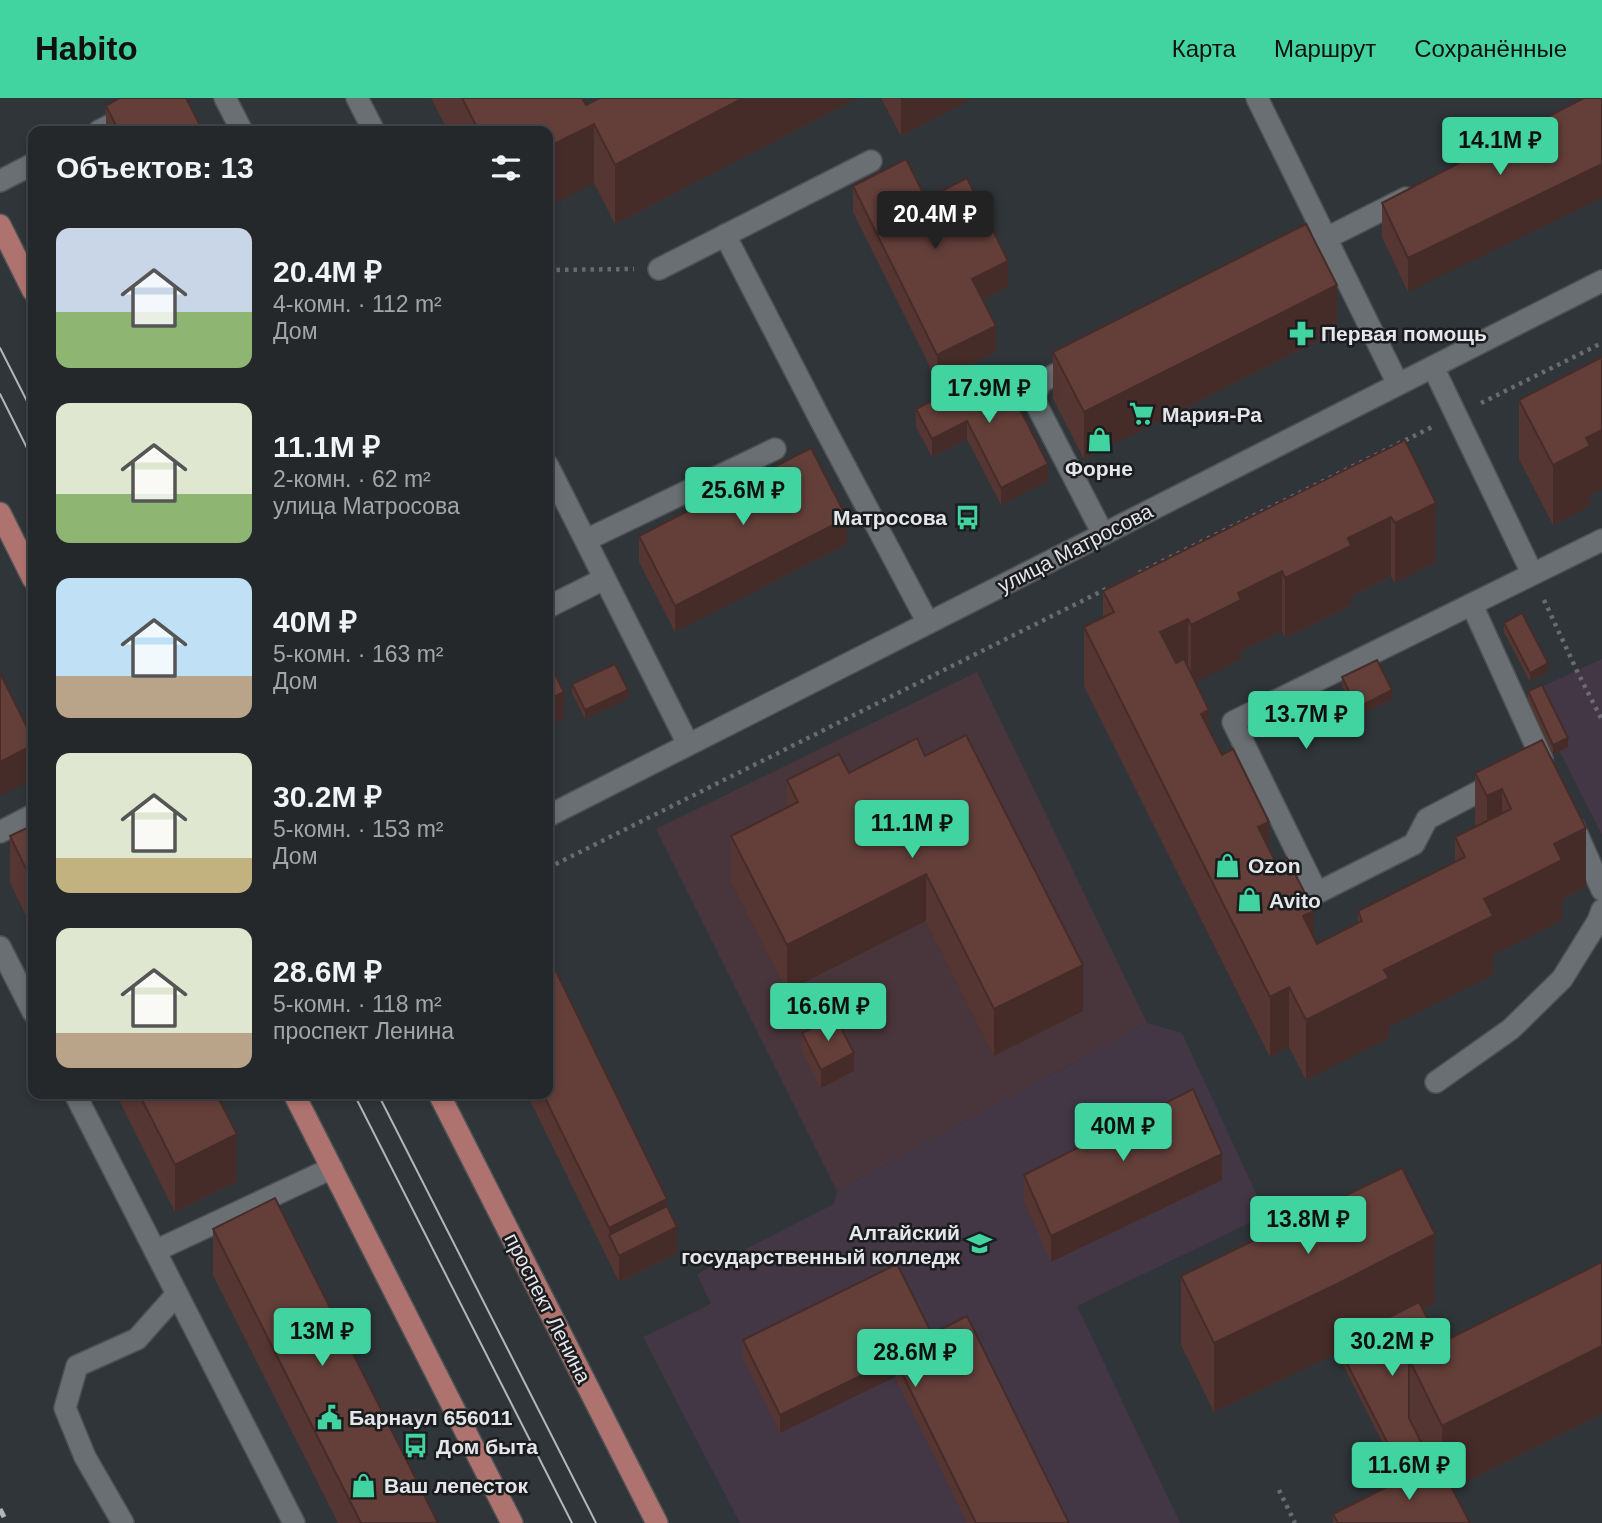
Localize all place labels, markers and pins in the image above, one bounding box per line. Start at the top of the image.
pin: 14.1M ₽ [1435,118,1565,177]
pin: 20.4M ₽ [870,192,1000,251]
pharmacy icon: Первая помощь [1287,319,1315,347]
place label: Первая помощь [1321,322,1487,345]
pin: 17.9M ₽ [924,366,1054,425]
supermarket icon: Мария-Ра [1128,400,1156,428]
place label: Мария-Ра [1162,403,1262,426]
shop icon: Форне [1085,425,1113,453]
place label: Форне [1065,457,1133,480]
pin: 25.6M ₽ [678,468,808,527]
bus stop icon: Матросова [953,503,981,531]
place label: Матросова [833,506,947,529]
pin: 13.7M ₽ [1241,692,1371,751]
pin: 11.1M ₽ [847,800,977,860]
shop icon: Ozon [1214,851,1242,879]
place label: Ozon [1248,854,1301,877]
shop icon: Avito [1235,886,1263,914]
place label: Avito [1269,889,1321,912]
pin: 16.6M ₽ [763,984,893,1043]
pin: 40M ₽ [1074,1104,1172,1163]
pin: 13.8M ₽ [1243,1196,1373,1256]
place label: Алтайский государственный колледж [681,1221,961,1268]
school or university icon: Алтайский государственный колледж [966,1230,994,1258]
pin: 13M ₽ [273,1308,371,1368]
pin: 30.2M ₽ [1327,1318,1457,1378]
pin: 28.6M ₽ [850,1330,980,1389]
public building icon: Барнаул 656011 [315,1403,343,1431]
place label: Барнаул 656011 [349,1406,513,1429]
bus stop icon: Дом быта [402,1432,430,1460]
place label: Дом быта [436,1435,538,1458]
pin: 11.6M ₽ [1344,1442,1474,1502]
shop icon: Ваш лепесток [350,1471,378,1499]
place label: Ваш лепесток [384,1474,529,1497]

